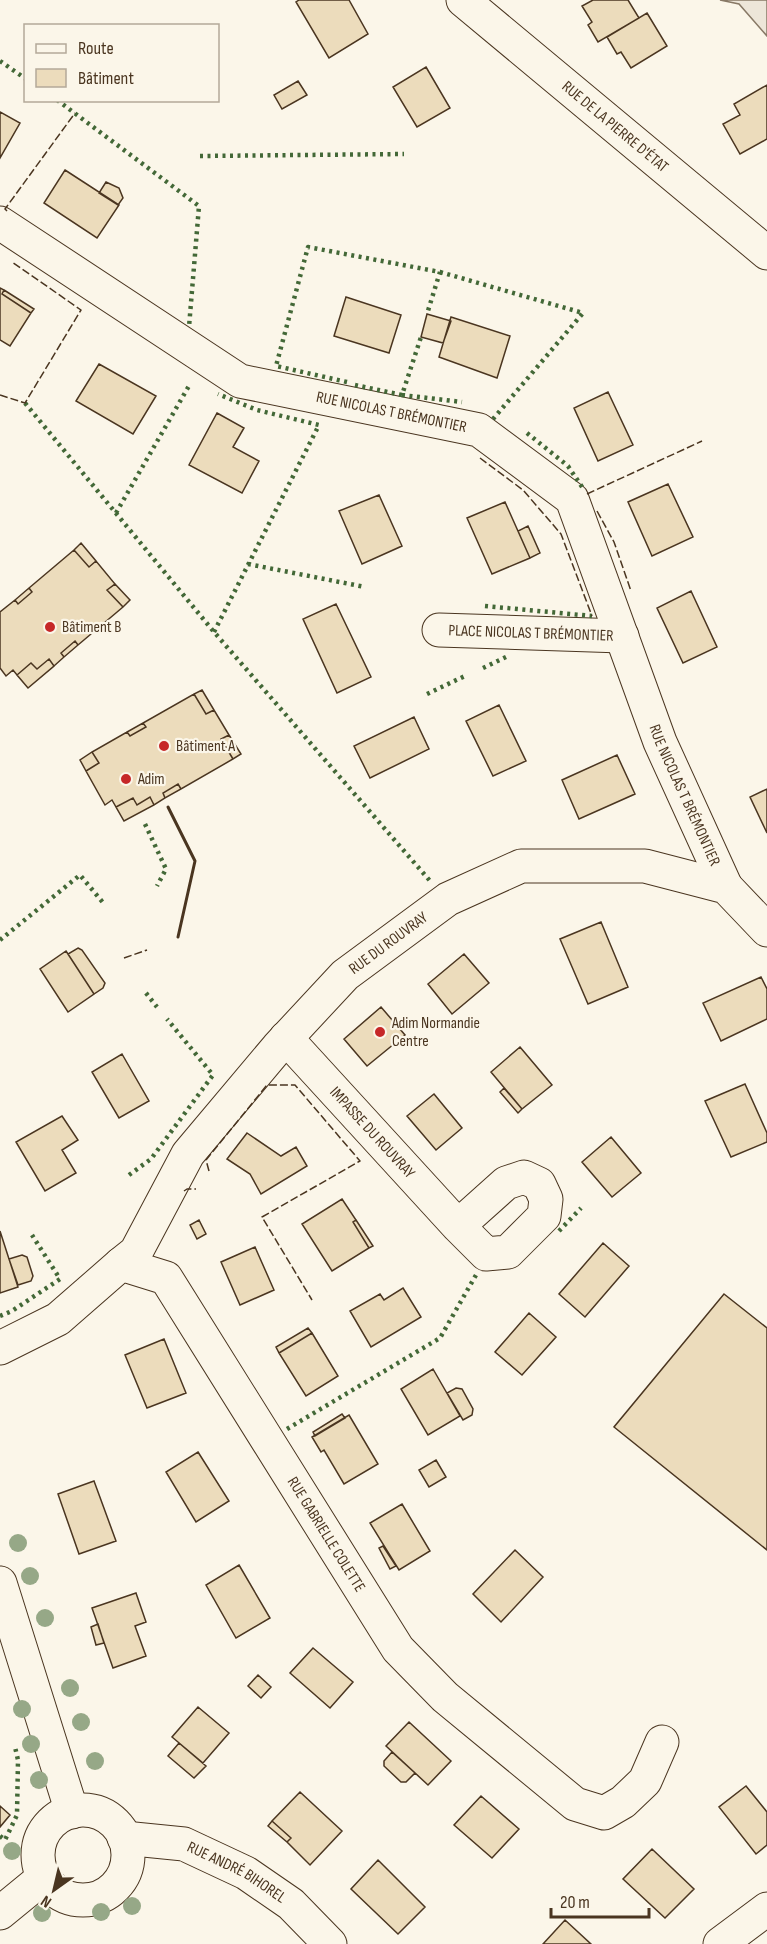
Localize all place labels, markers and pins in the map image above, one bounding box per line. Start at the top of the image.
place label: Bâtiment B [62,618,121,637]
marker: Bâtiment B [43,620,57,634]
place label: Bâtiment A [176,737,235,756]
marker: Bâtiment A [157,739,171,753]
place label: Adim [137,770,165,789]
marker: Adim [119,772,133,786]
place label: Adim Normandie Centre [391,1014,480,1051]
marker: Adim Normandie Centre [373,1025,387,1039]

